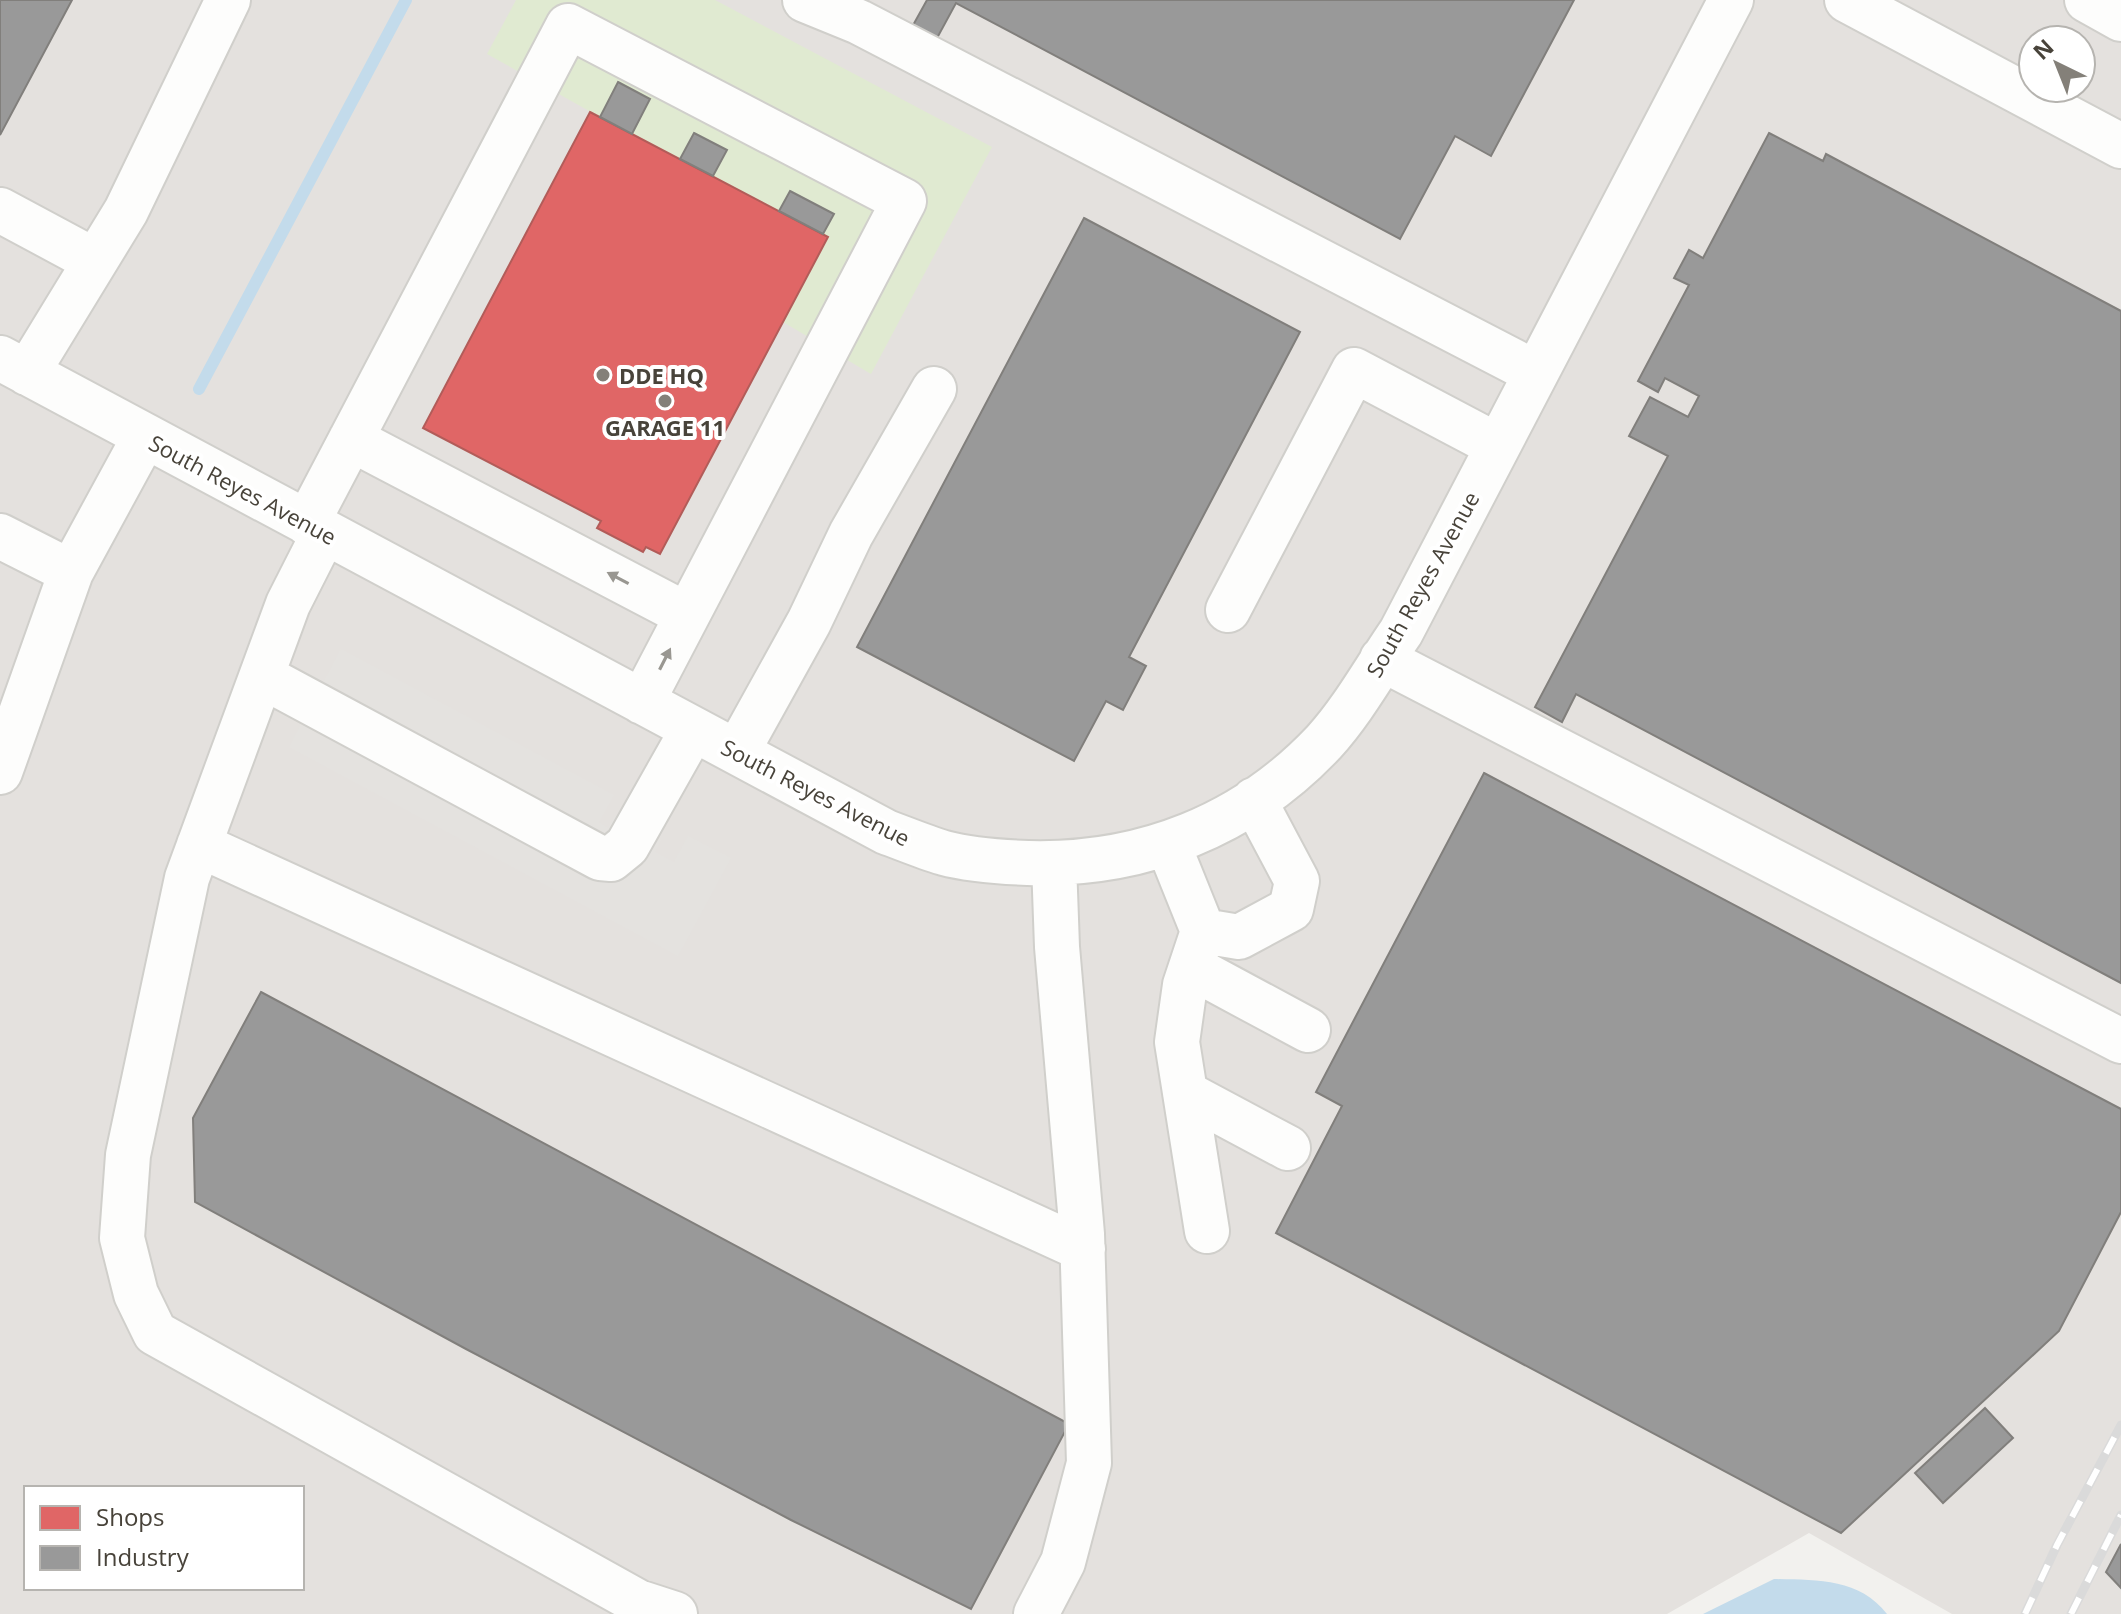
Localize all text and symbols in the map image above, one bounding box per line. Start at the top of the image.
north arrow [2017,24,2097,104]
text: N [2026,32,2059,66]
place label: DDE HQ [619,360,704,390]
marker: DDE HQ [594,366,612,384]
marker: GARAGE 11 [656,392,674,410]
place label: GARAGE 11 [605,412,725,442]
street label: South Reyes Avenue [144,427,342,551]
street label: South Reyes Avenue [1358,486,1486,682]
one-way arrow [606,572,629,585]
one-way arrow [658,647,671,670]
street label: South Reyes Avenue [717,731,915,853]
legend [24,1486,304,1590]
text: Shops [96,1500,164,1533]
text: Industry [96,1540,190,1573]

